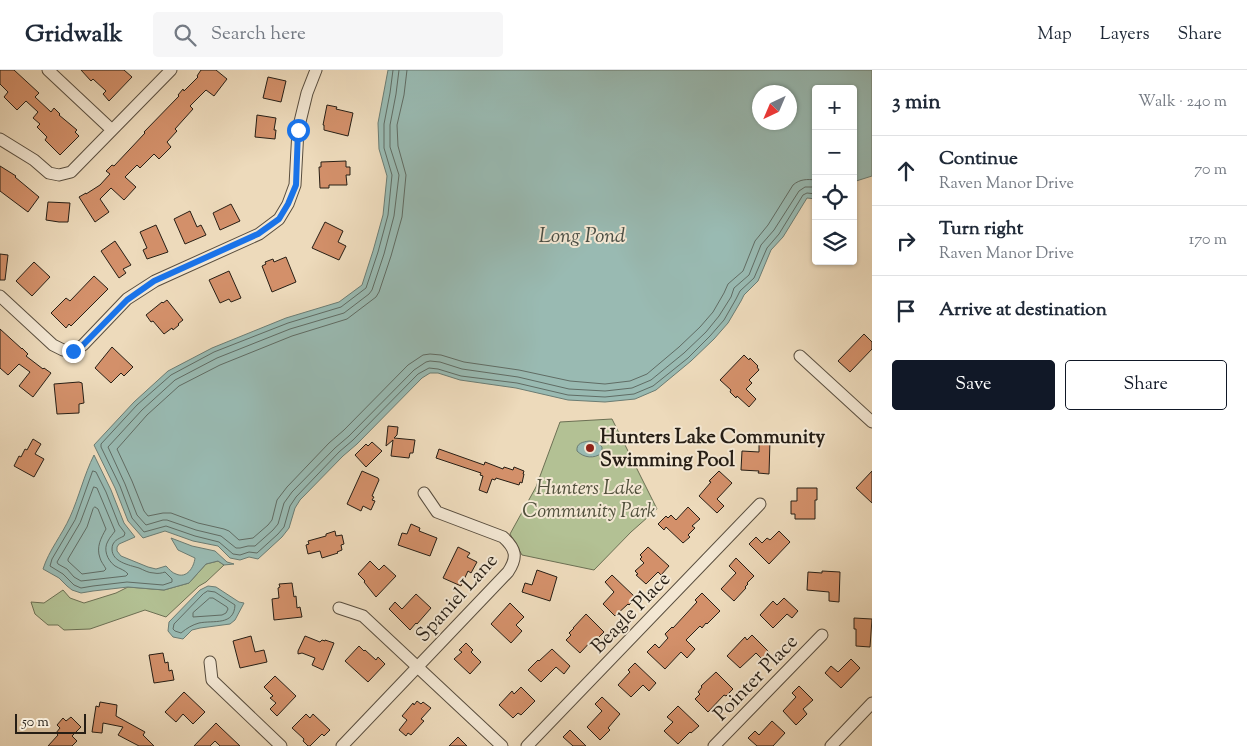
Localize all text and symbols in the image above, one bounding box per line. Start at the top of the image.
search box [153,12,503,57]
text: Gridwalk [25,18,123,52]
icon: search [171,21,199,49]
text: Search here [211,21,306,48]
text: Map [1037,22,1072,48]
text: Layers [1100,22,1150,48]
text: Share [1178,22,1222,48]
north arrow [752,85,797,130]
map controls [812,85,857,265]
button: + [812,85,857,130]
text: 3 min [892,88,941,118]
text: Walk · 240 m [1138,91,1227,114]
route start [287,119,310,142]
button: − [812,130,857,175]
text: Continue [939,146,1018,173]
icon: ahead [892,157,920,185]
text: 70 m [1194,159,1227,182]
text: Raven Manor Drive [939,173,1074,196]
button: locate [812,175,857,220]
text: Turn right [939,216,1023,243]
button: layers [812,220,857,265]
water label: Long Pond [538,222,626,252]
icon: right [892,227,920,255]
text: 170 m [1189,229,1227,252]
text: Raven Manor Drive [939,243,1074,266]
icon: arrive [892,297,920,325]
text: Arrive at destination [939,297,1107,324]
route end [62,340,85,363]
button: Save [892,360,1055,410]
button: Share [1065,360,1227,410]
place label: Hunters Lake Community Swimming Pool [600,424,825,476]
marker: Hunters Lake Community Swimming Pool [584,442,596,454]
park label: Hunters Lake Community Park [522,475,656,527]
street label: Spaniel Lane [410,548,506,650]
street label: Beagle Place [585,566,678,661]
street label: Pointer Place [708,629,806,729]
scale bar [15,711,86,734]
text: 50 m [22,713,49,733]

